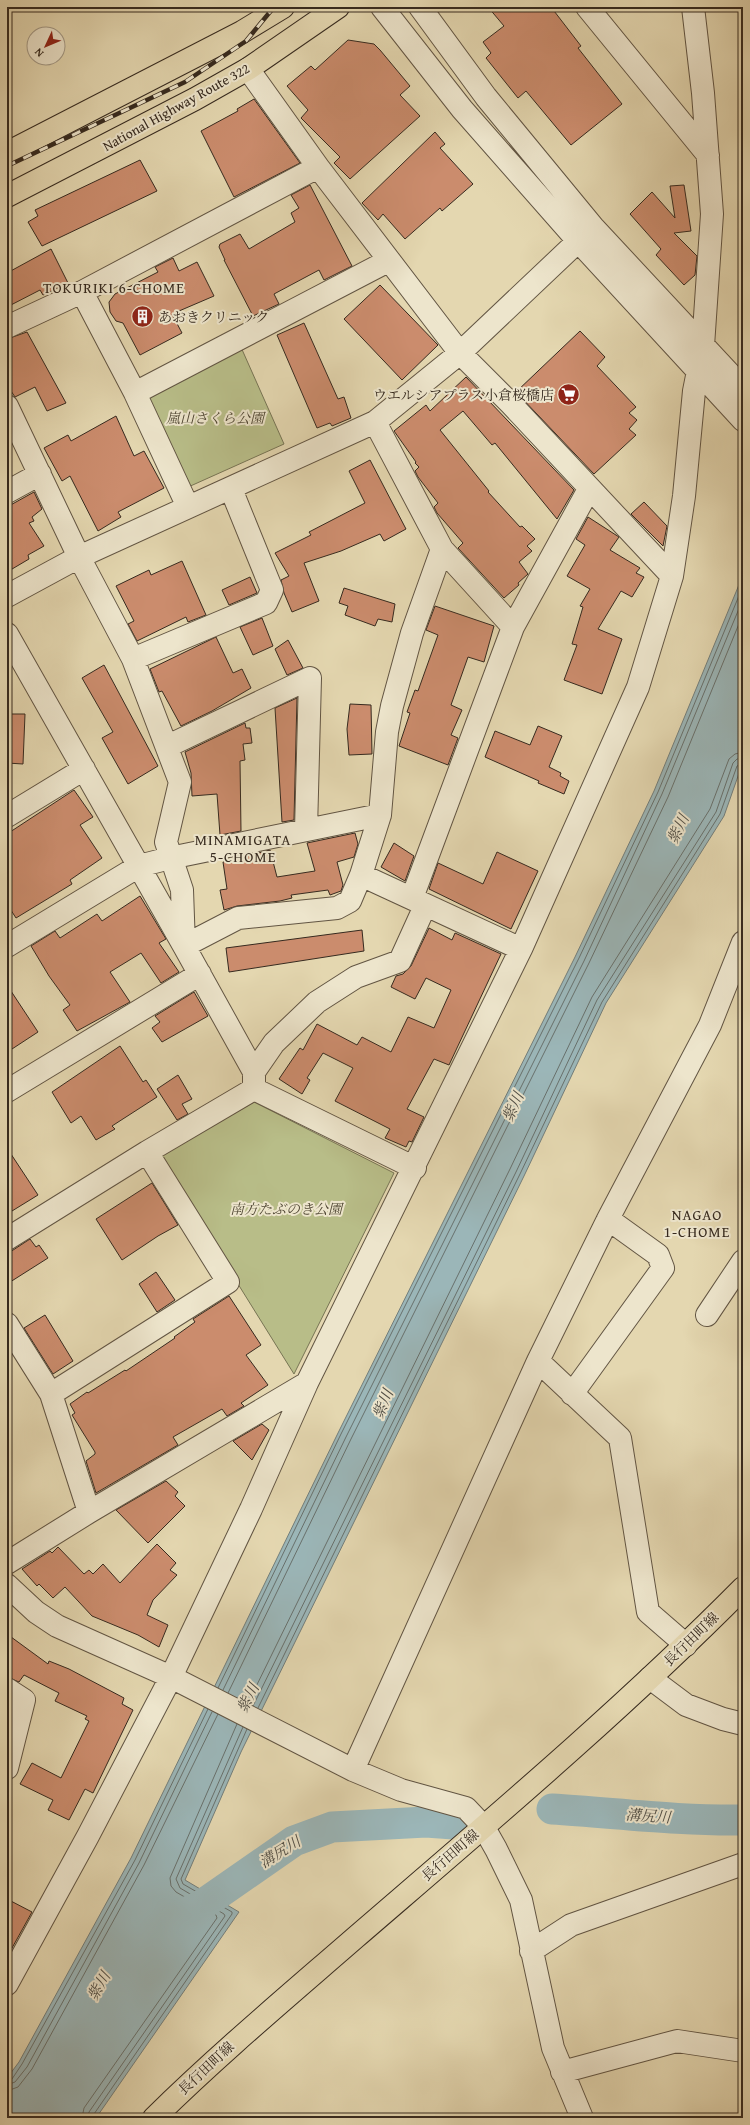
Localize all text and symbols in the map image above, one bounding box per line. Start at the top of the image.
north arrow [26,26,66,66]
text: N [30,44,47,61]
street label: National Highway Route 322 [99,58,253,156]
district label: TOKURIKI 6-CHOME [43,277,185,298]
building icon: あおきクリニック [130,304,156,330]
place label: あおきクリニック [158,307,269,327]
supermarket icon: ウエルシアプラス小倉桜橋店 [556,382,582,408]
place label: ウエルシアプラス小倉桜橋店 [373,385,554,405]
park label: 嵐山さくら公園 [166,408,266,428]
water label: 紫川 [662,809,694,847]
district label: MINAMIGATA 5-CHOME [195,829,291,867]
water label: 紫川 [497,1087,529,1125]
park label: 南方たぶのき公園 [230,1199,344,1219]
district label: NAGAO 1-CHOME [664,1204,730,1242]
water label: 紫川 [367,1384,399,1422]
street label: 長行田町線 [659,1607,723,1671]
water label: 紫川 [231,1678,265,1716]
water label: 溝尻川 [625,1803,673,1828]
street label: 長行田町線 [417,1824,483,1886]
water label: 溝尻川 [255,1830,306,1872]
water label: 紫川 [82,1966,116,2004]
street label: 長行田町線 [174,2037,238,2099]

